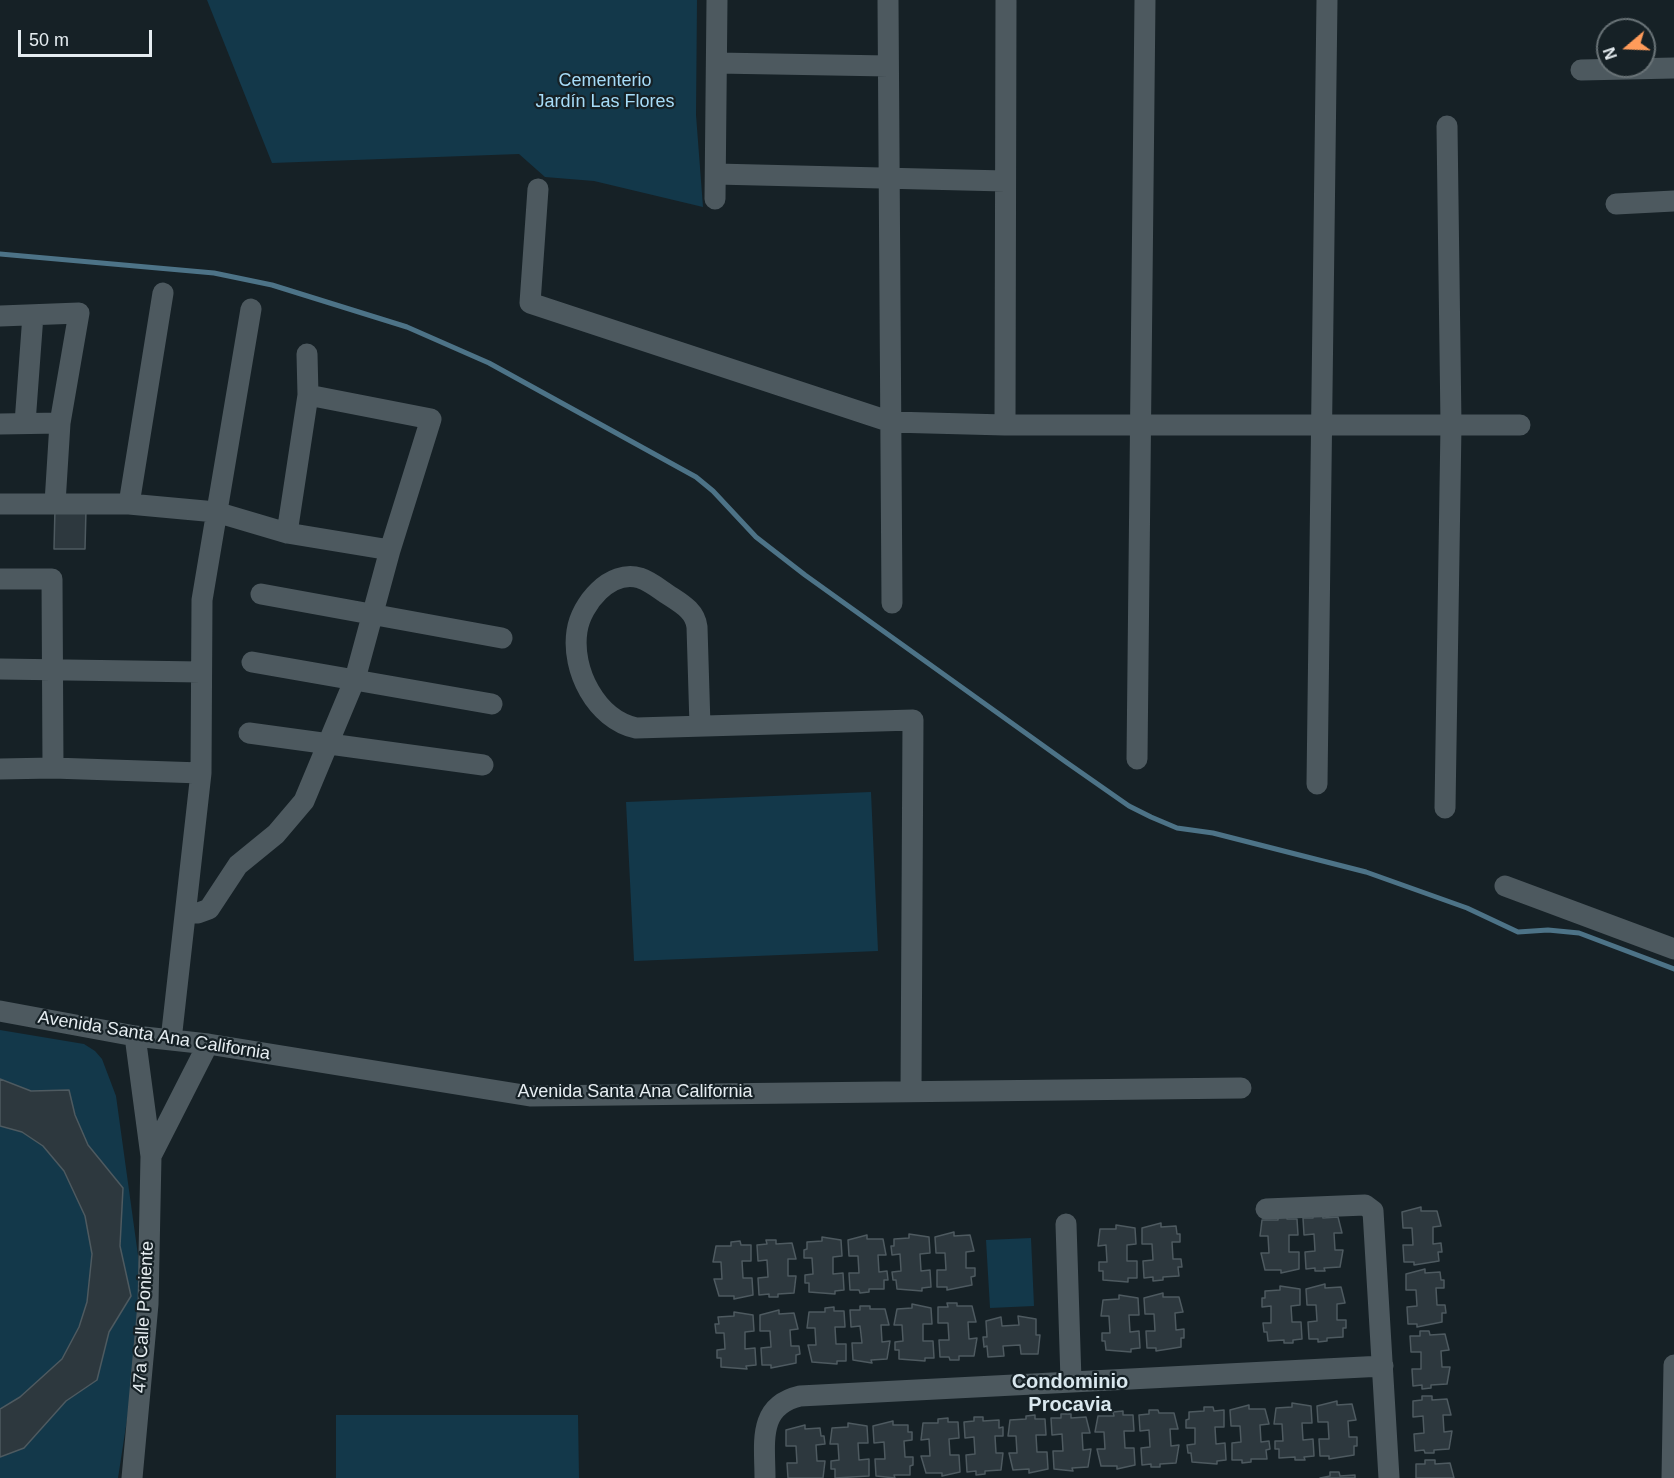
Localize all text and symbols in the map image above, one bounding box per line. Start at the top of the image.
scale bar [21,18,154,56]
north arrow [1596,18,1656,78]
text: 50 m [29,30,69,50]
text: N [1600,45,1620,62]
park label: Cementerio Jardín Las Flores [535,70,675,112]
street label: Avenida Santa Ana California [36,1007,272,1065]
street label: Avenida Santa Ana California [518,1081,752,1103]
street label: 47a Calle Poniente [129,1240,159,1394]
district label: Condominio Procavia [1012,1370,1128,1417]

